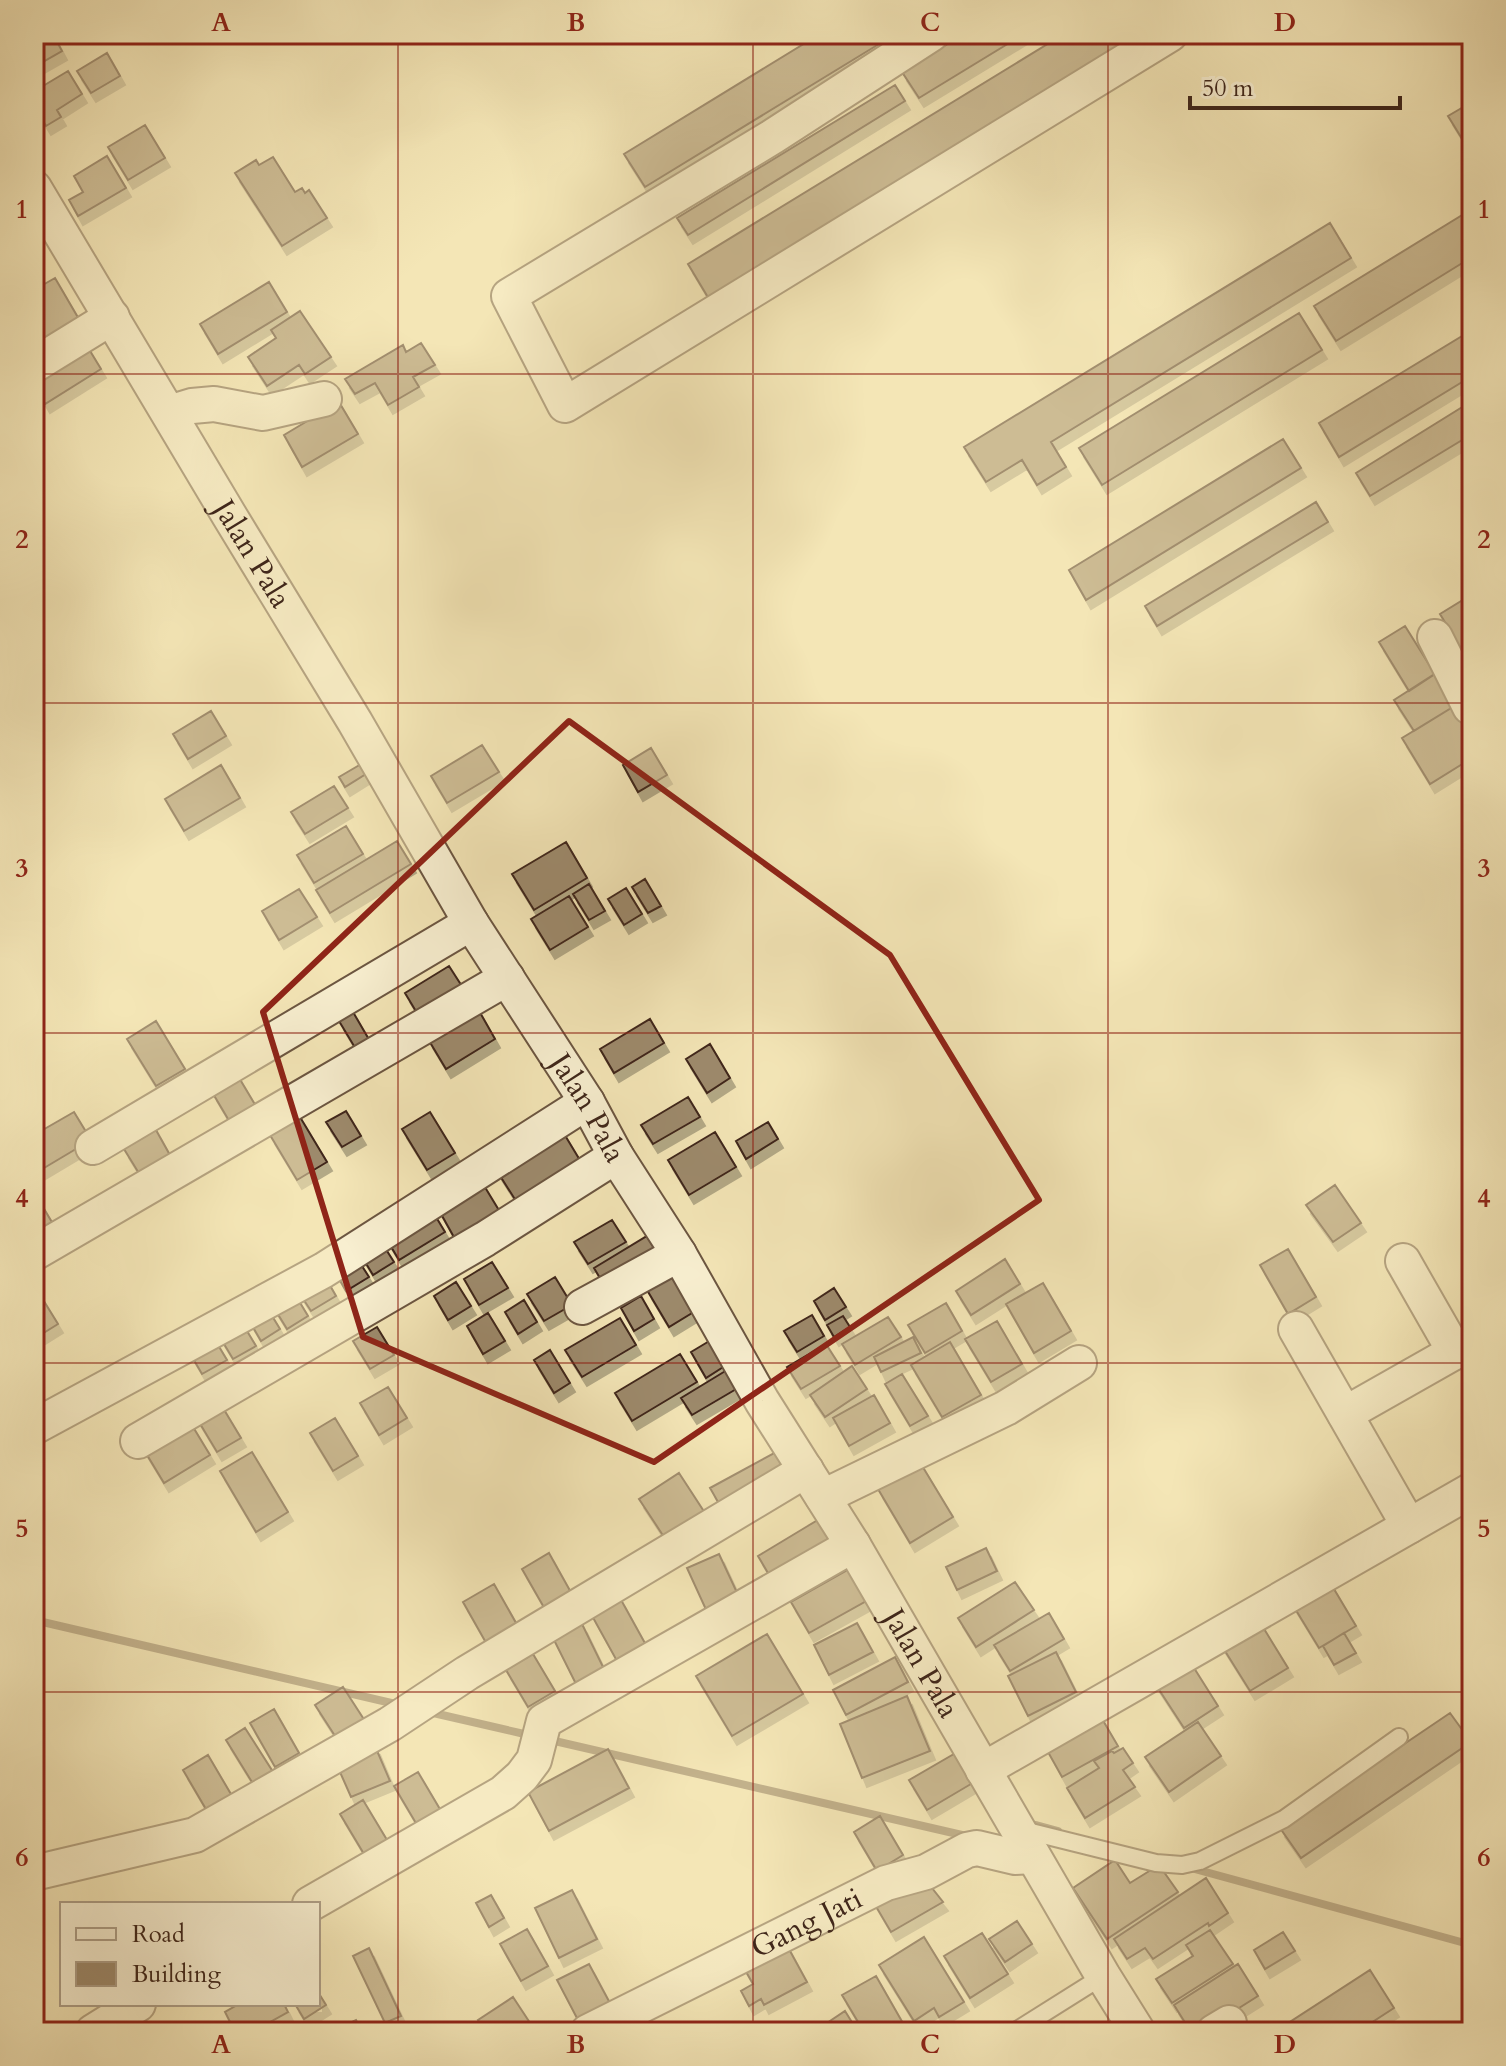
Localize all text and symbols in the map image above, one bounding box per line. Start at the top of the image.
text: A [211,5,231,40]
text: B [567,5,585,40]
text: C [920,5,940,40]
text: D [1274,5,1296,40]
scale bar [1190,60,1400,110]
text: 50 m [1202,72,1254,105]
text: 1 [15,192,29,227]
text: 1 [1477,192,1491,227]
street label: Jalan Pala [201,489,301,616]
text: 2 [15,522,29,557]
text: 2 [1477,522,1491,557]
text: 3 [15,851,29,886]
text: 3 [1477,851,1491,886]
street label: Jalan Pala [538,1042,636,1170]
text: 4 [15,1181,29,1216]
text: 4 [1477,1181,1491,1216]
text: 5 [15,1511,29,1546]
text: 5 [1477,1511,1491,1546]
street label: Jalan Pala [871,1598,969,1726]
text: 6 [15,1840,29,1875]
text: 6 [1477,1840,1491,1875]
street label: Gang Jati [744,1878,869,1968]
legend [60,1902,320,2006]
text: Road [132,1918,185,1951]
text: Building [132,1958,222,1991]
text: A [211,2027,231,2062]
text: B [567,2027,585,2062]
text: C [920,2027,940,2062]
text: D [1274,2027,1296,2062]

